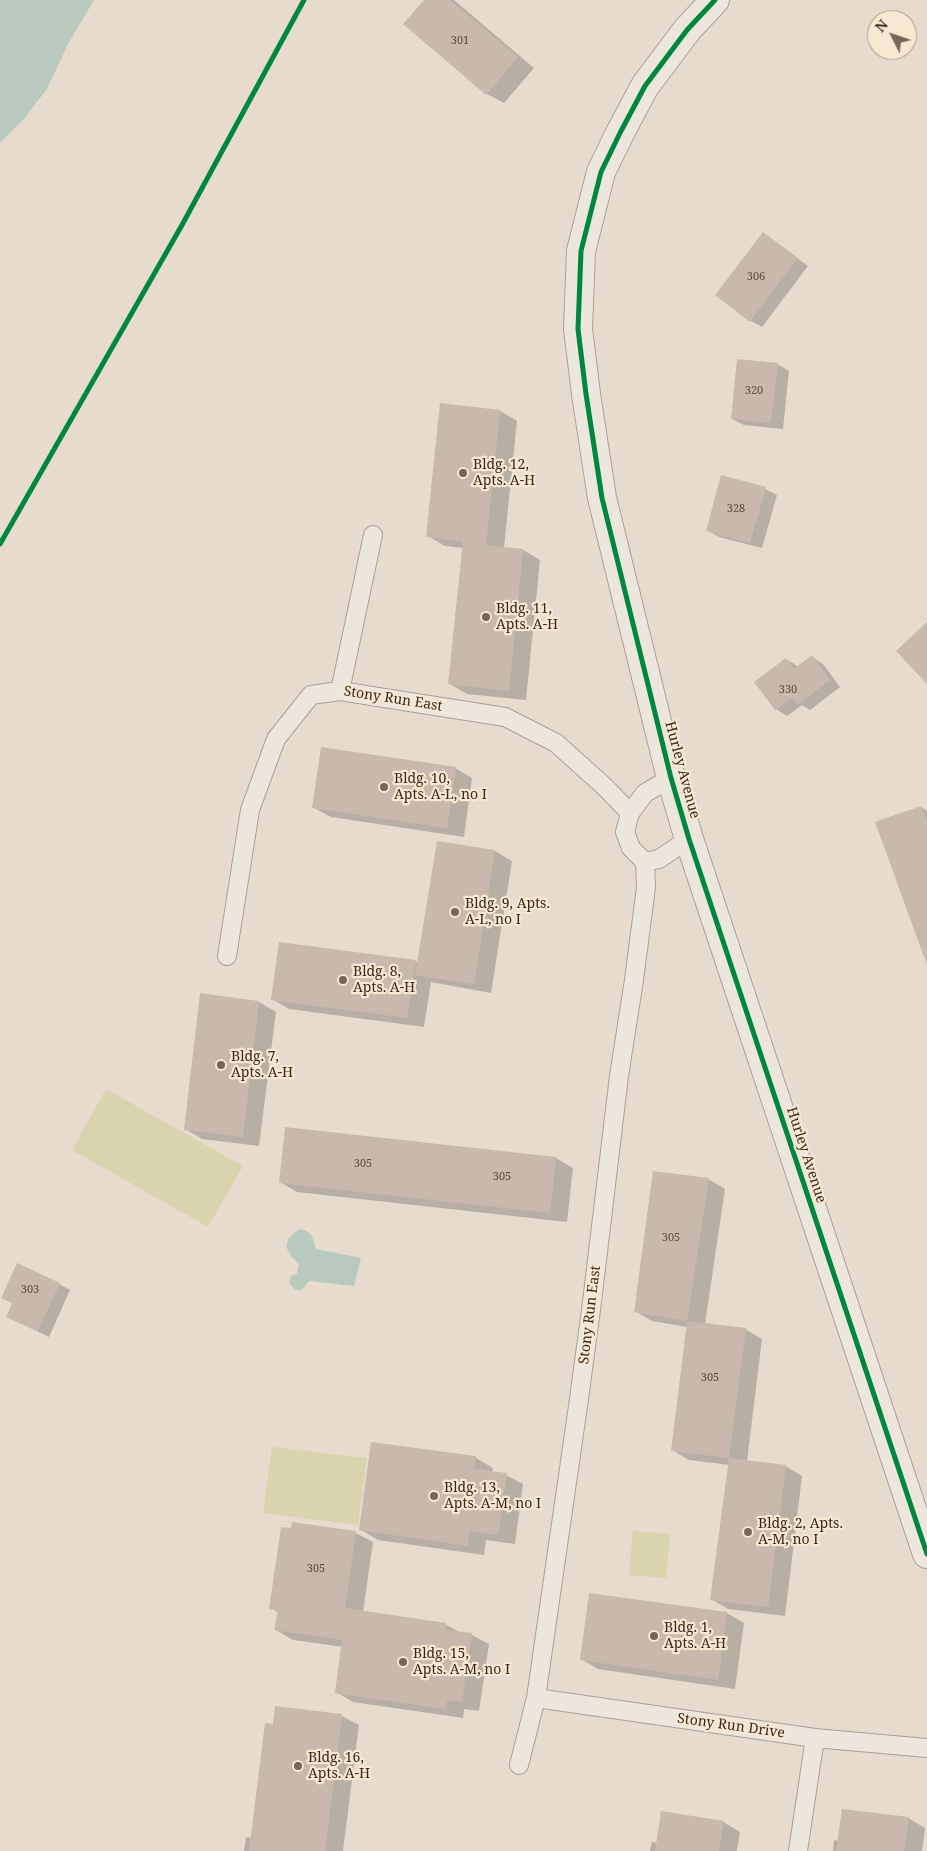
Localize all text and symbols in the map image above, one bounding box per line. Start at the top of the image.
north arrow [867,10,917,60]
text: N [870,15,892,36]
house number: 301 [451,34,469,48]
house number: 306 [747,270,765,284]
house number: 320 [745,384,763,398]
place label: Bldg. 12, Apts. A-H [473,457,535,490]
marker: Bldg. 12, Apts. A-H [457,467,469,479]
house number: 328 [727,502,745,516]
place label: Bldg. 11, Apts. A-H [496,601,558,634]
marker: Bldg. 11, Apts. A-H [480,611,492,623]
street label: Stony Run East [343,683,443,715]
house number: 330 [779,683,797,697]
street label: Hurley Avenue [661,720,703,820]
place label: Bldg. 10, Apts. A-L, no I [394,771,487,804]
marker: Bldg. 10, Apts. A-L, no I [378,781,390,793]
place label: Bldg. 9, Apts. A-L, no I [465,896,550,929]
marker: Bldg. 9, Apts. A-L, no I [449,906,461,918]
place label: Bldg. 8, Apts. A-H [353,964,415,996]
marker: Bldg. 8, Apts. A-H [337,974,349,986]
place label: Bldg. 7, Apts. A-H [231,1049,293,1082]
marker: Bldg. 7, Apts. A-H [215,1059,227,1071]
street label: Hurley Avenue [783,1105,829,1205]
house number: 305 [354,1157,372,1171]
house number: 305 [493,1170,511,1184]
house number: 305 [662,1231,680,1245]
street label: Stony Run East [576,1265,604,1365]
house number: 303 [21,1283,39,1297]
house number: 305 [701,1371,719,1385]
place label: Bldg. 13, Apts. A-M, no I [444,1480,541,1512]
marker: Bldg. 13, Apts. A-M, no I [428,1490,440,1502]
place label: Bldg. 2, Apts. A-M, no I [758,1516,843,1548]
marker: Bldg. 2, Apts. A-M, no I [742,1526,754,1538]
house number: 305 [307,1562,325,1576]
place label: Bldg. 1, Apts. A-H [664,1620,726,1652]
marker: Bldg. 1, Apts. A-H [648,1630,660,1642]
place label: Bldg. 15, Apts. A-M, no I [413,1646,510,1678]
marker: Bldg. 15, Apts. A-M, no I [397,1656,409,1668]
street label: Stony Run Drive [676,1710,786,1742]
place label: Bldg. 16, Apts. A-H [308,1750,370,1782]
marker: Bldg. 16, Apts. A-H [292,1760,304,1772]

